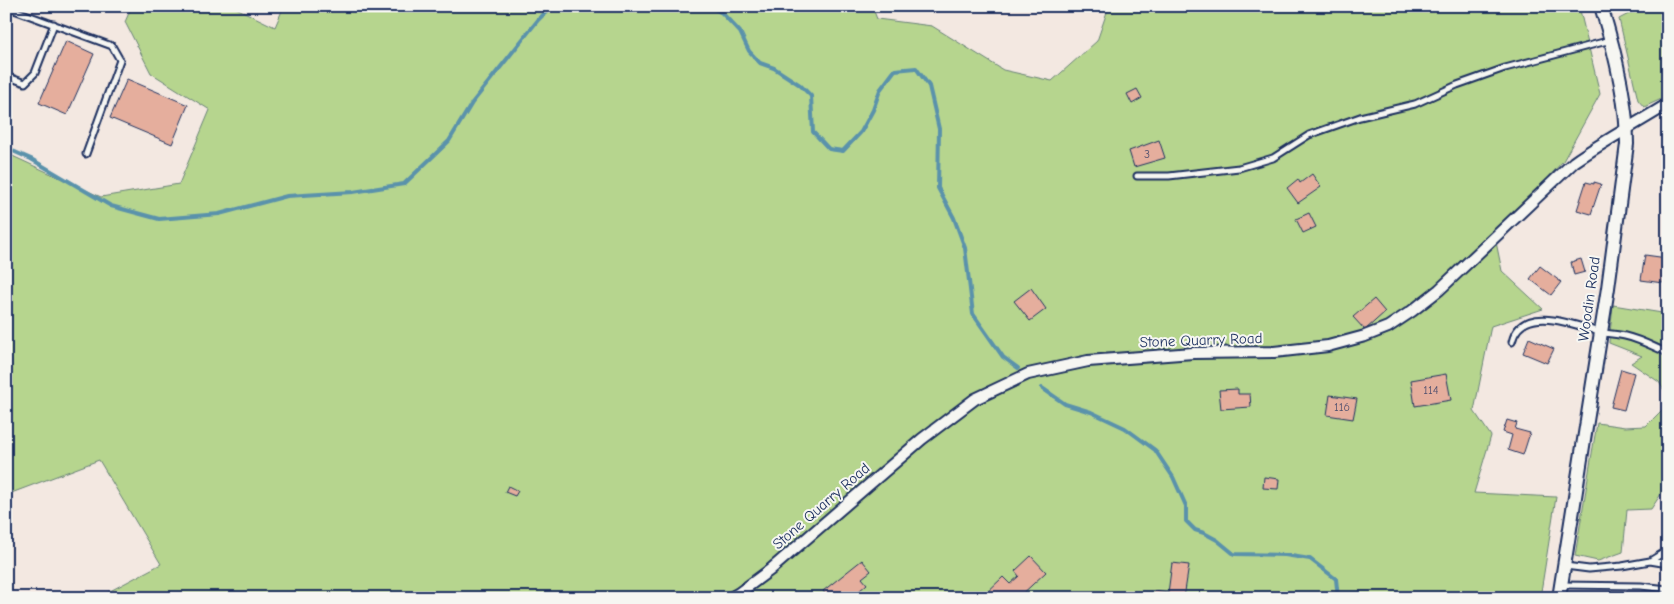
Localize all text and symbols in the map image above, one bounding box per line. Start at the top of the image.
house number: 3 [1144,147,1150,161]
street label: Woodin Road [1574,255,1604,343]
street label: Stone Quarry Road [1139,329,1263,351]
house number: 114 [1423,383,1439,397]
house number: 116 [1334,400,1350,414]
street label: Stone Quarry Road [769,459,873,553]

